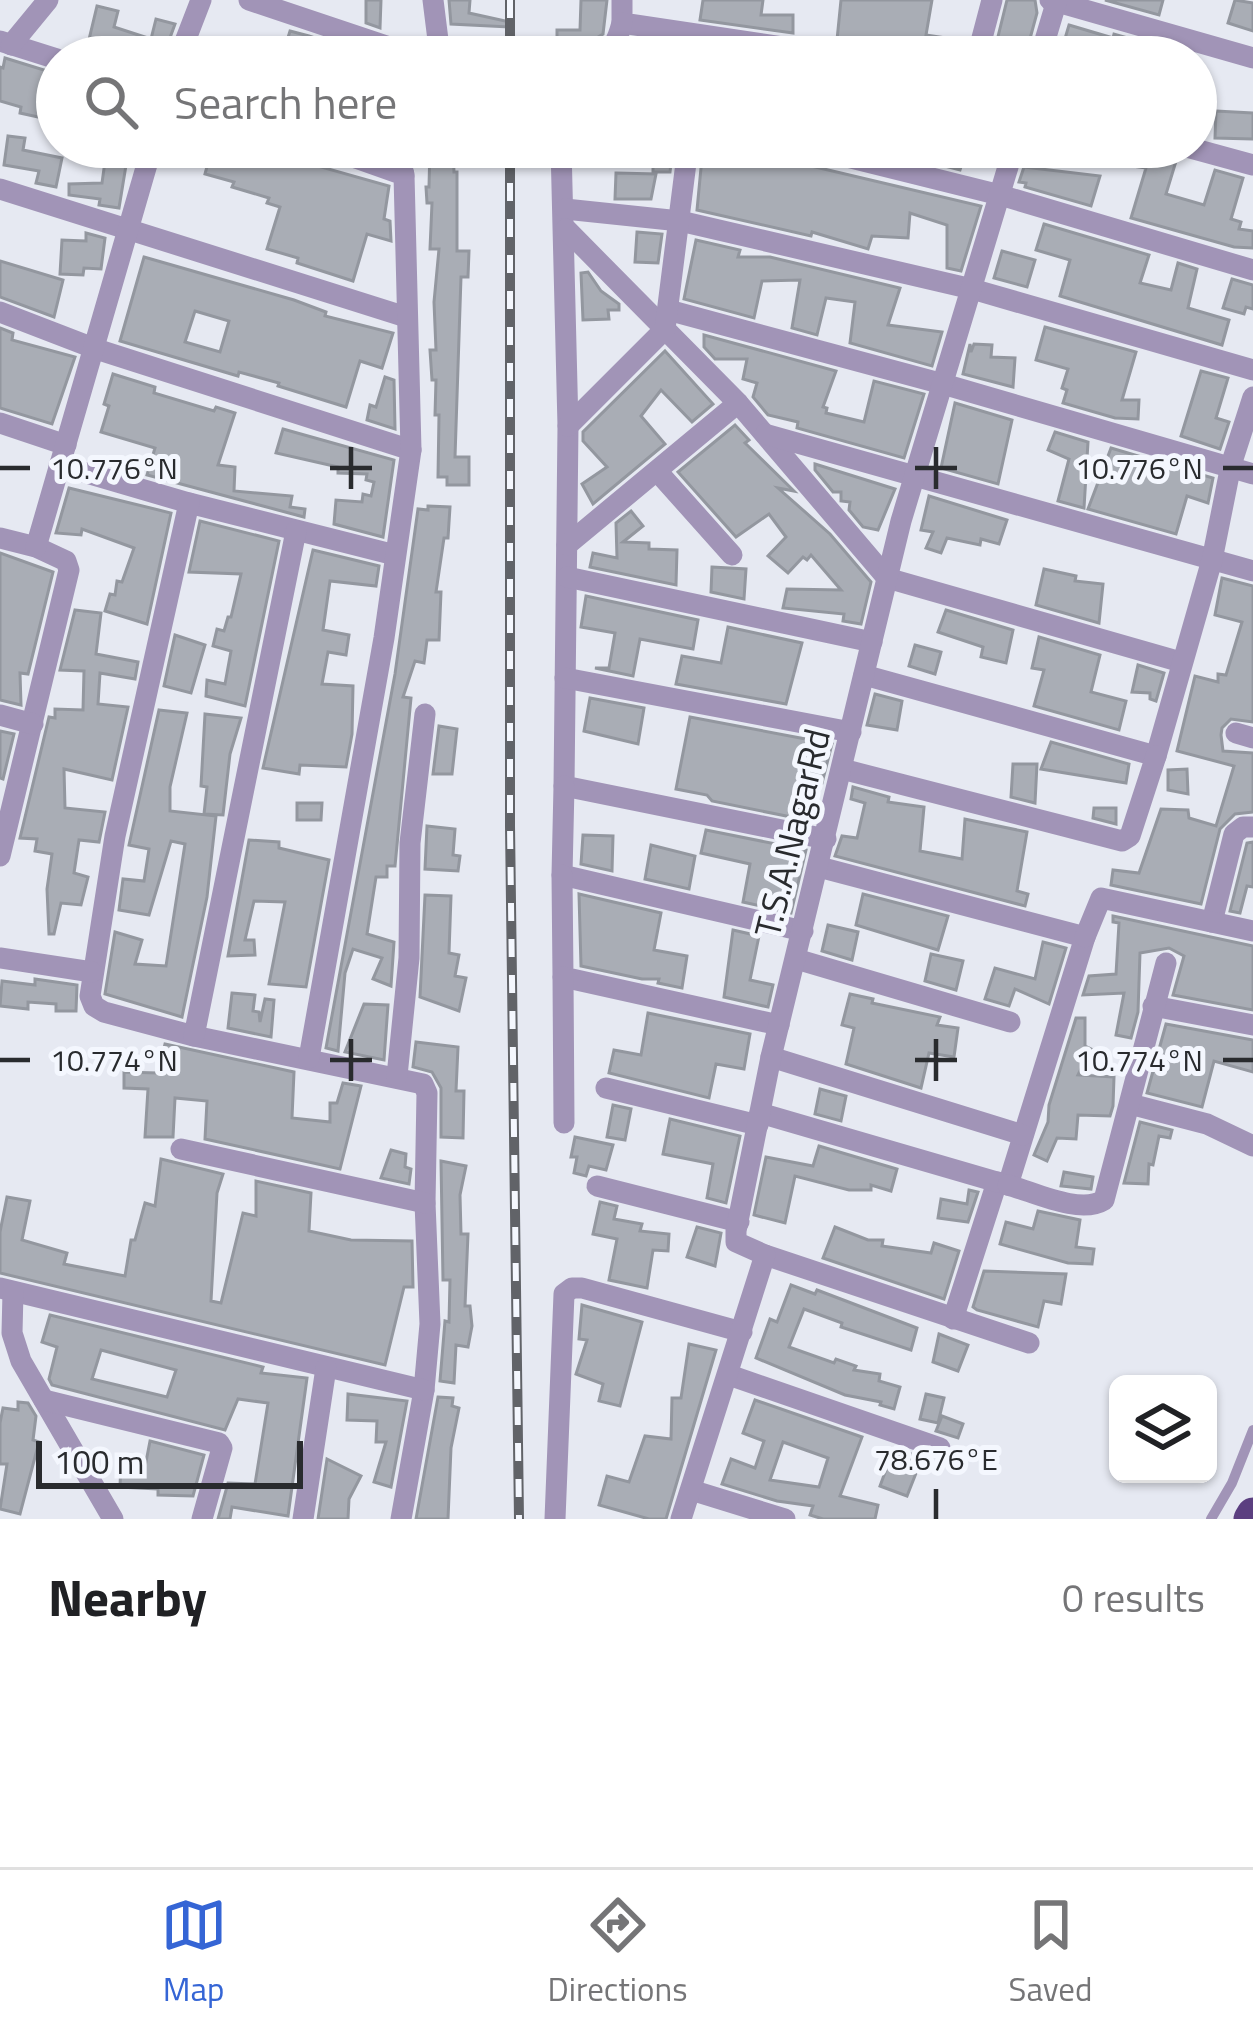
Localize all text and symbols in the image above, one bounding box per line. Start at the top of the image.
search box [36,36,1217,168]
text: Search here [174,68,397,136]
icon: search [78,69,144,135]
text: 10.776°N [50,445,178,491]
text: 10.776°N [1075,445,1203,491]
street label: T.S.A.NagarRd [739,723,844,943]
text: 10.774°N [50,1037,178,1083]
text: 10.774°N [1075,1037,1203,1083]
map controls [1109,1375,1217,1483]
button: layers [1109,1375,1217,1483]
scale bar [36,1435,303,1488]
text: 78.676°E [874,1436,998,1482]
text: 100 m [54,1437,144,1487]
text: Nearby [48,1558,207,1636]
text: 0 results [1062,1568,1205,1627]
tab: Map [161,1892,227,2014]
tab: Directions [548,1892,688,2014]
tab: Saved [1009,1892,1092,2014]

